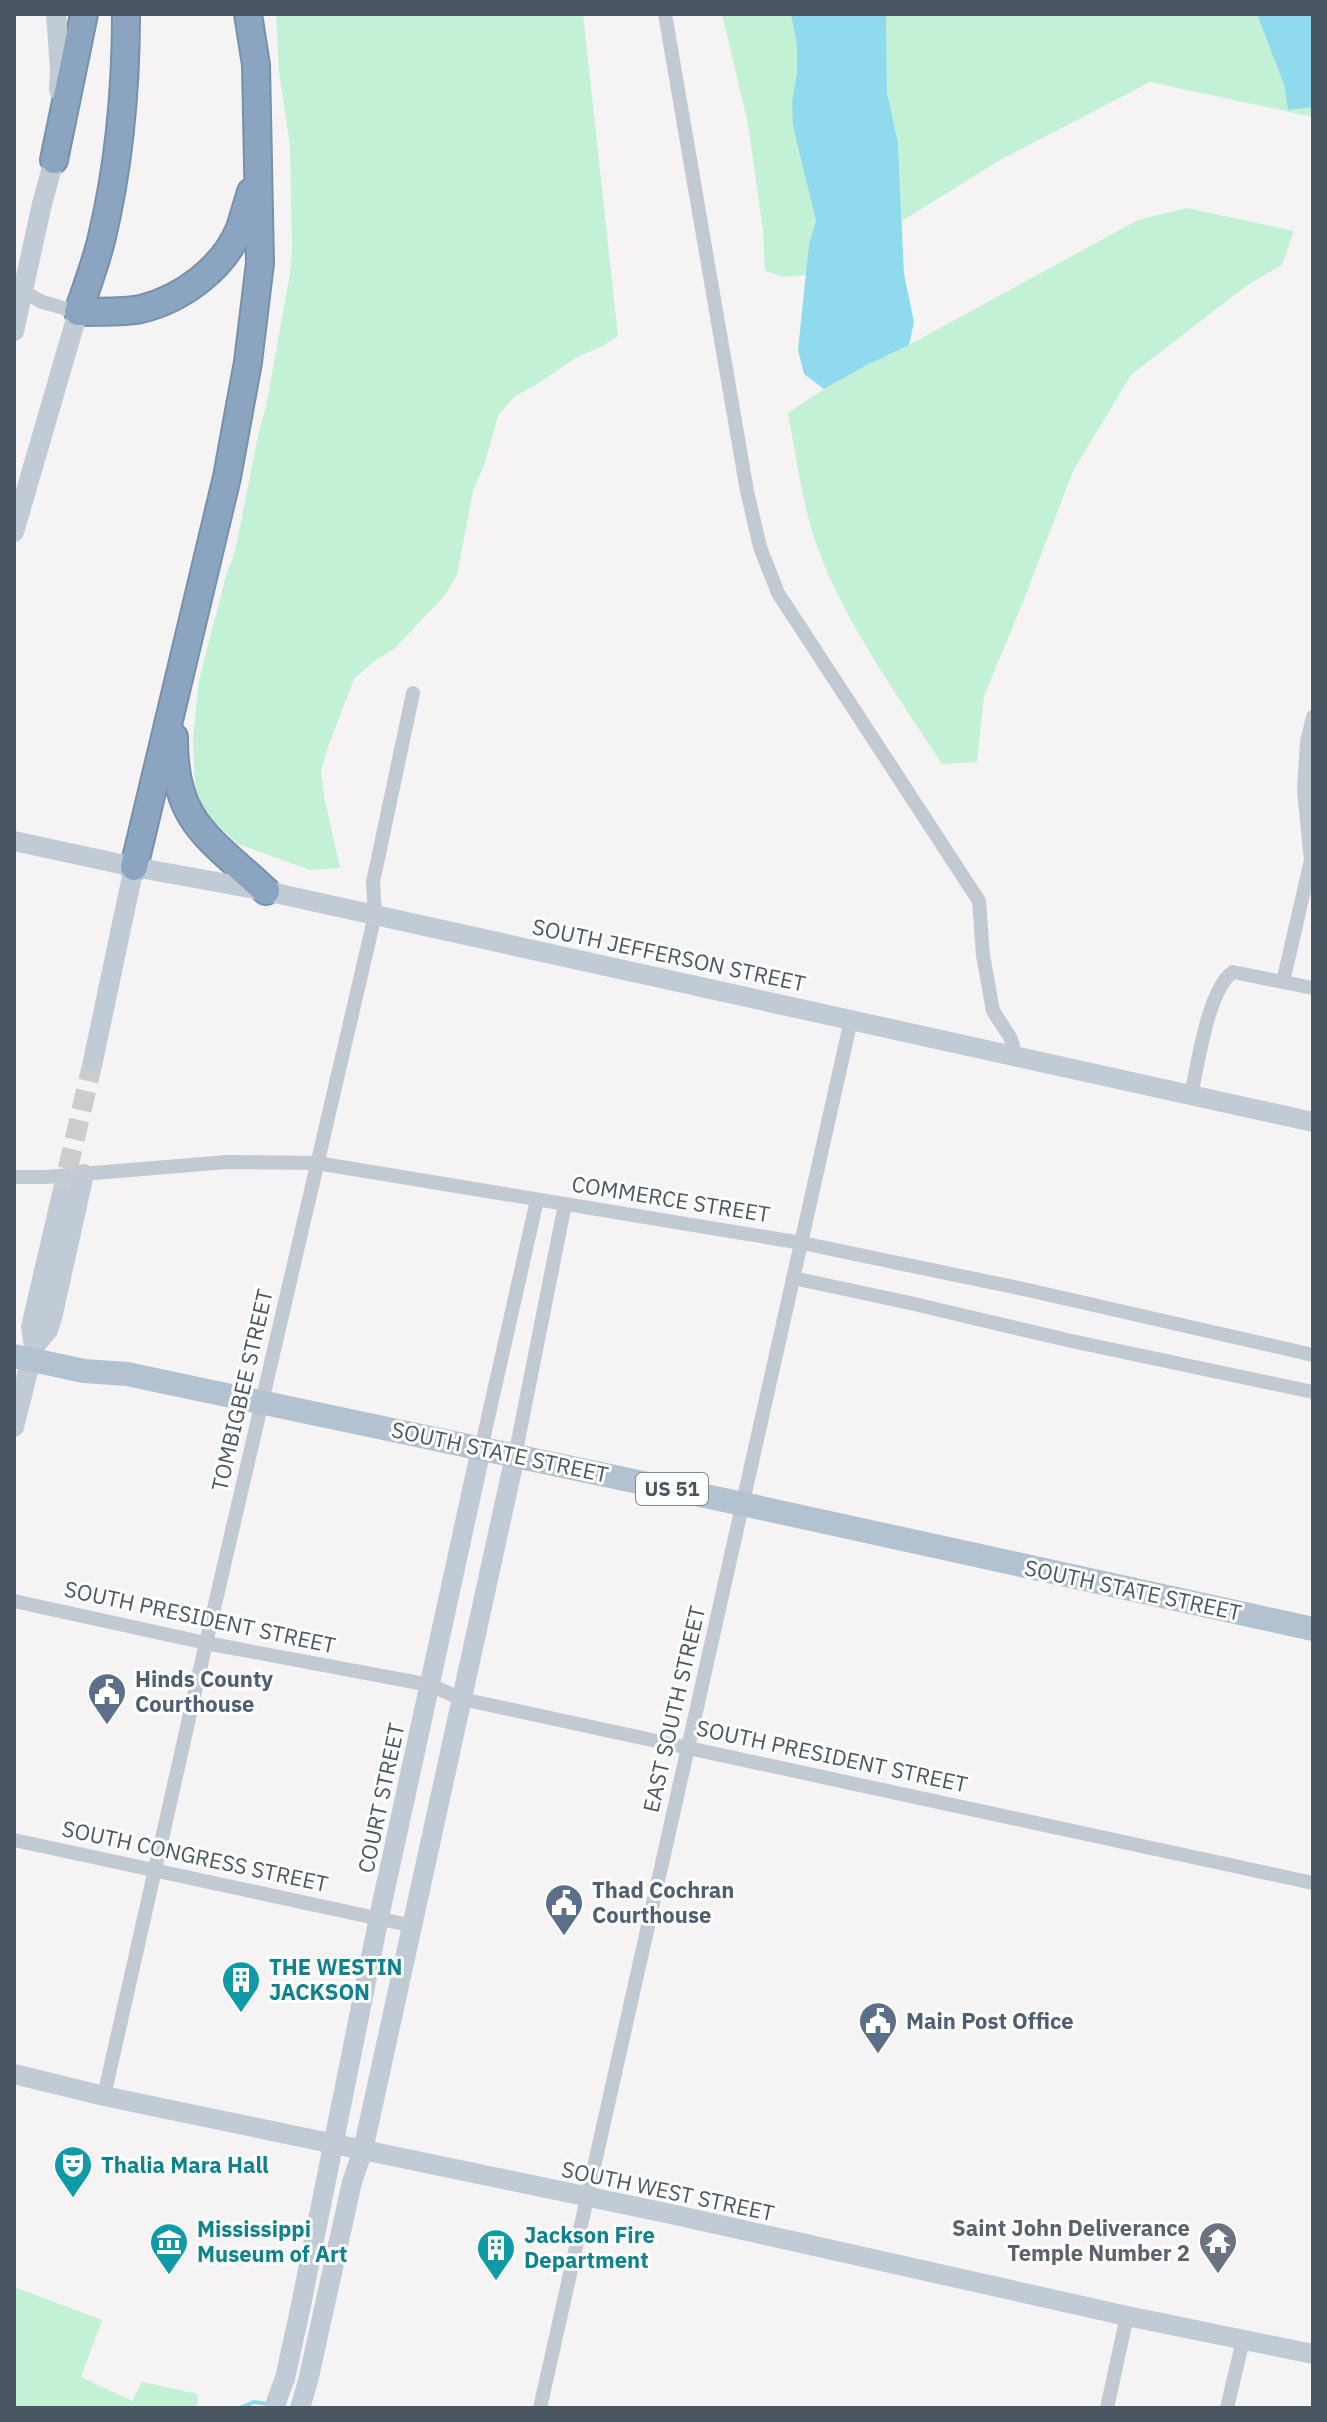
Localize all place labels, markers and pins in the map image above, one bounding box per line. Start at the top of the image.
place label: Hinds County Courthouse [135,1664,273,1718]
public building icon: Hinds County Courthouse [86,1671,128,1726]
place label: Thad Cochran Courthouse [592,1875,734,1929]
public building icon: Thad Cochran Courthouse [543,1882,585,1937]
place label: THE WESTIN JACKSON [269,1952,403,2006]
building icon: THE WESTIN JACKSON [220,1959,262,2014]
public building icon: Main Post Office [857,2000,899,2055]
place label: Main Post Office [906,2006,1074,2035]
theatre icon: Thalia Mara Hall [52,2144,94,2199]
place label: Thalia Mara Hall [101,2150,269,2179]
place label: Saint John Deliverance Temple Number 2 [952,2213,1190,2267]
place label: Mississippi Museum of Art [197,2214,347,2268]
place label: Jackson Fire Department [524,2220,655,2274]
temple icon: Saint John Deliverance Temple Number 2 [1197,2220,1239,2275]
museum icon: Mississippi Museum of Art [148,2221,190,2276]
building icon: Jackson Fire Department [475,2227,517,2282]

